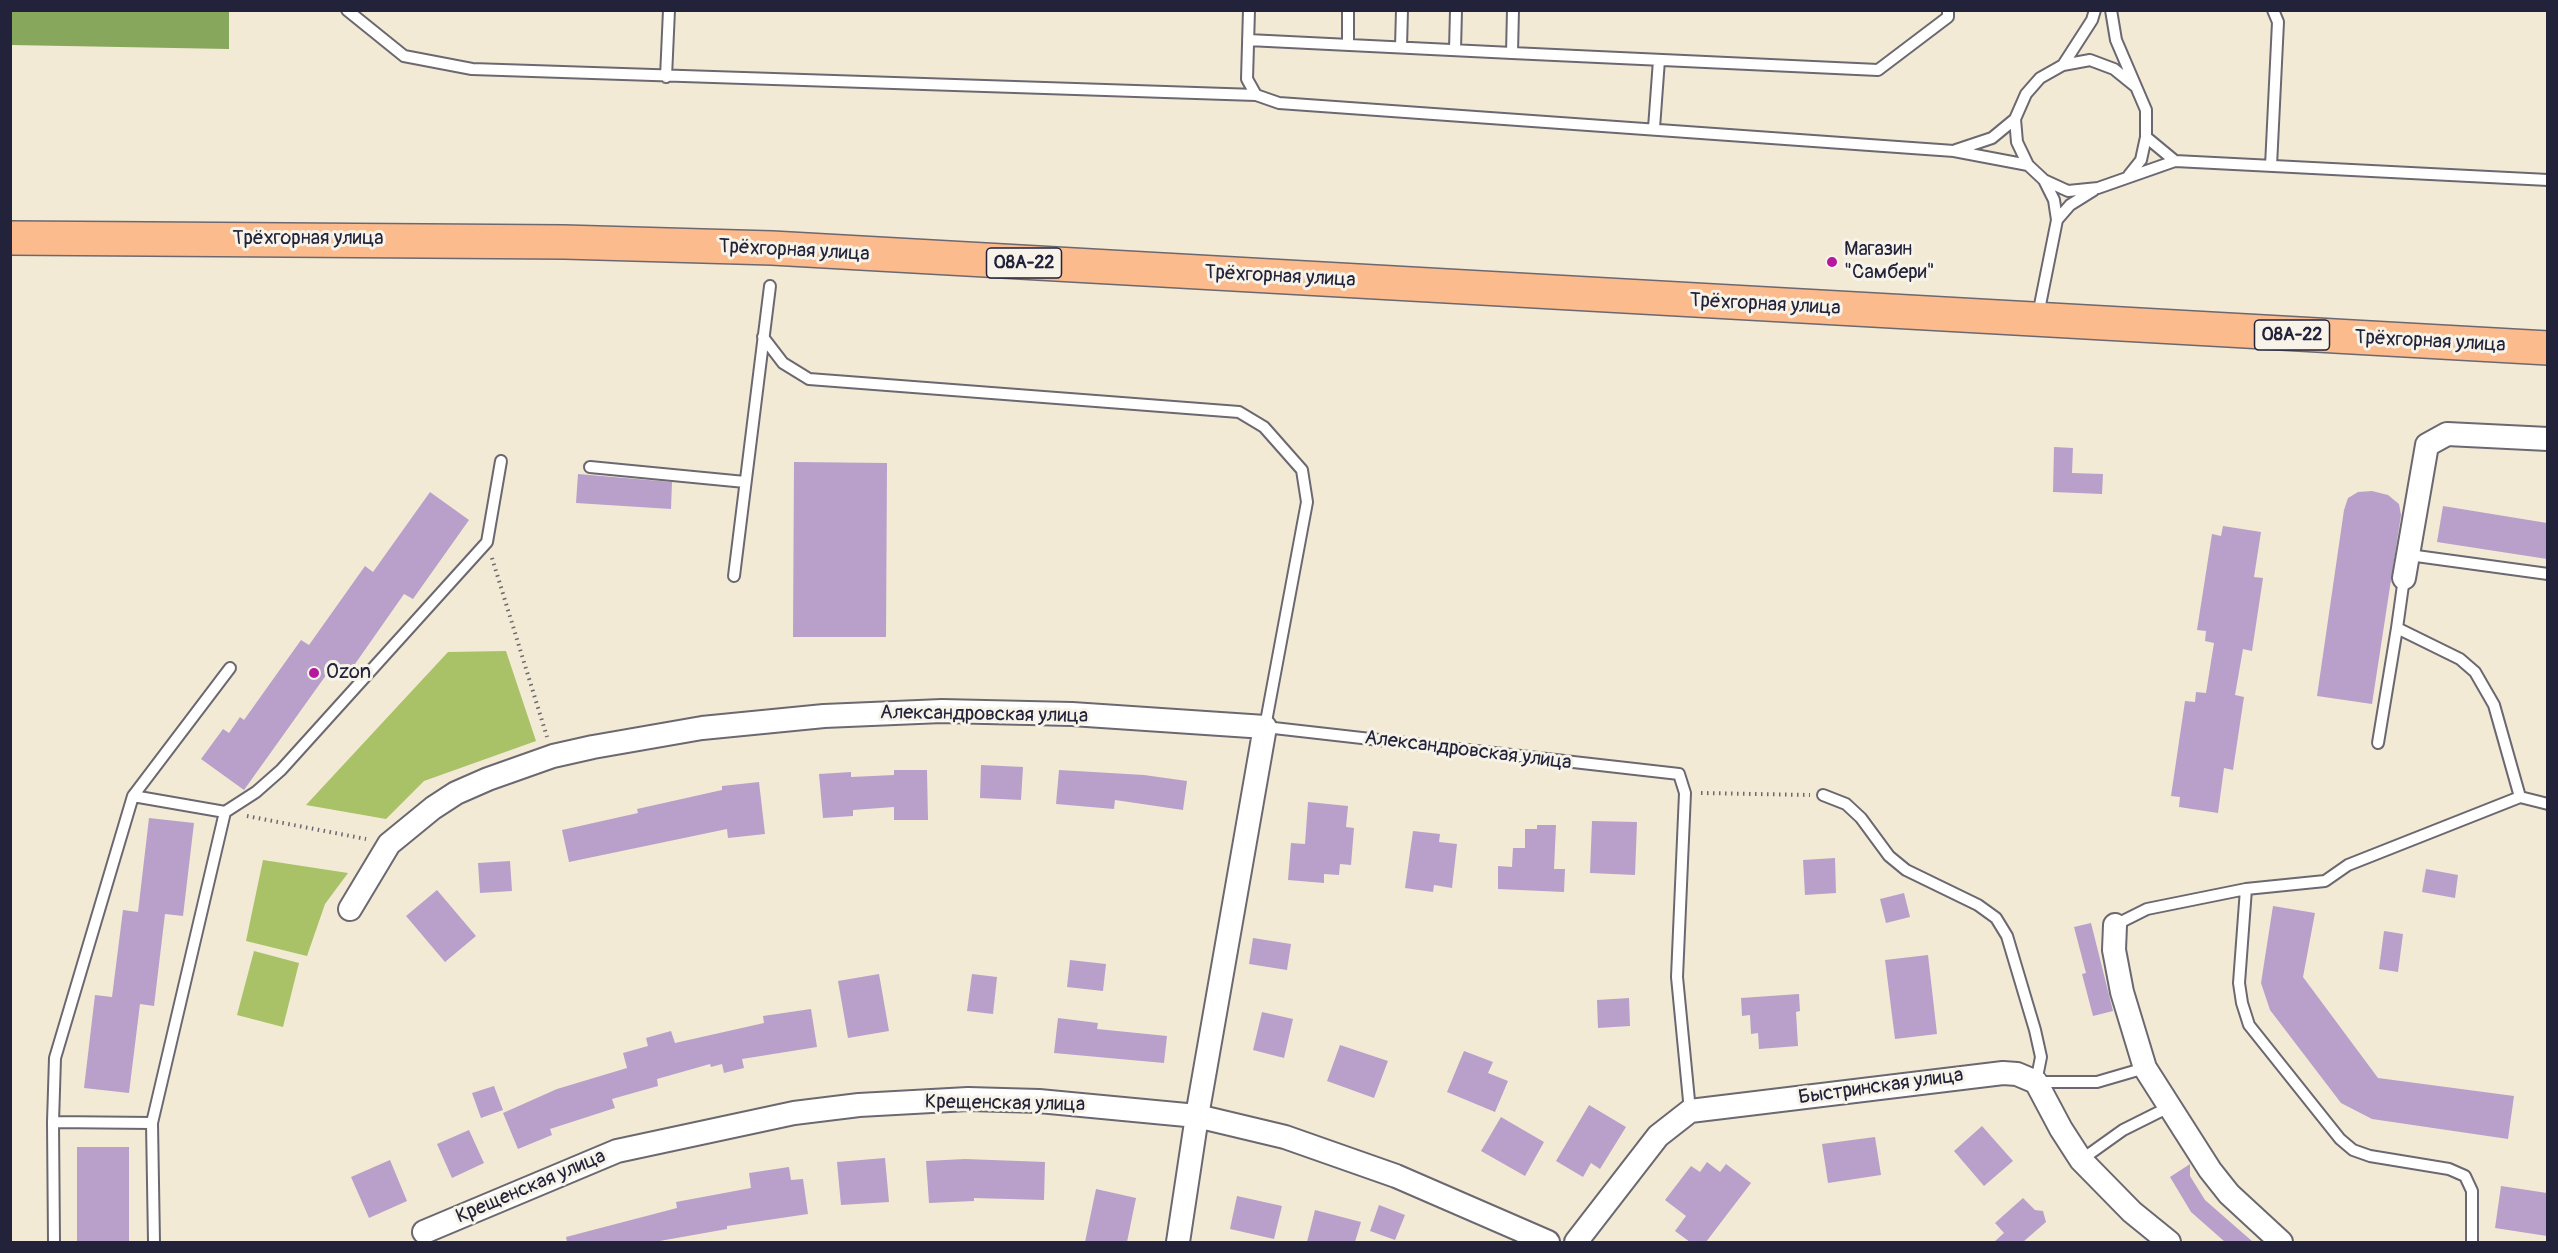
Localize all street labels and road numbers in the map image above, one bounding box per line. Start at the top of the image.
street label: Трёхгорная улица [232,227,384,251]
street label: Трёхгорная улица [718,235,870,267]
road number: 08А-22 [986,248,1062,278]
street label: Трёхгорная улица [1204,261,1356,293]
street label: Трёхгорная улица [1689,289,1841,321]
road number: 08А-22 [2254,320,2330,350]
street label: Трёхгорная улица [2354,326,2506,358]
street label: Александровская улица [880,701,1088,729]
street label: Александровская улица [1363,726,1573,776]
street label: Быстринская улица [1797,1064,1965,1110]
street label: Крещенская улица [925,1091,1085,1117]
street label: Крещенская улица [453,1145,609,1229]

